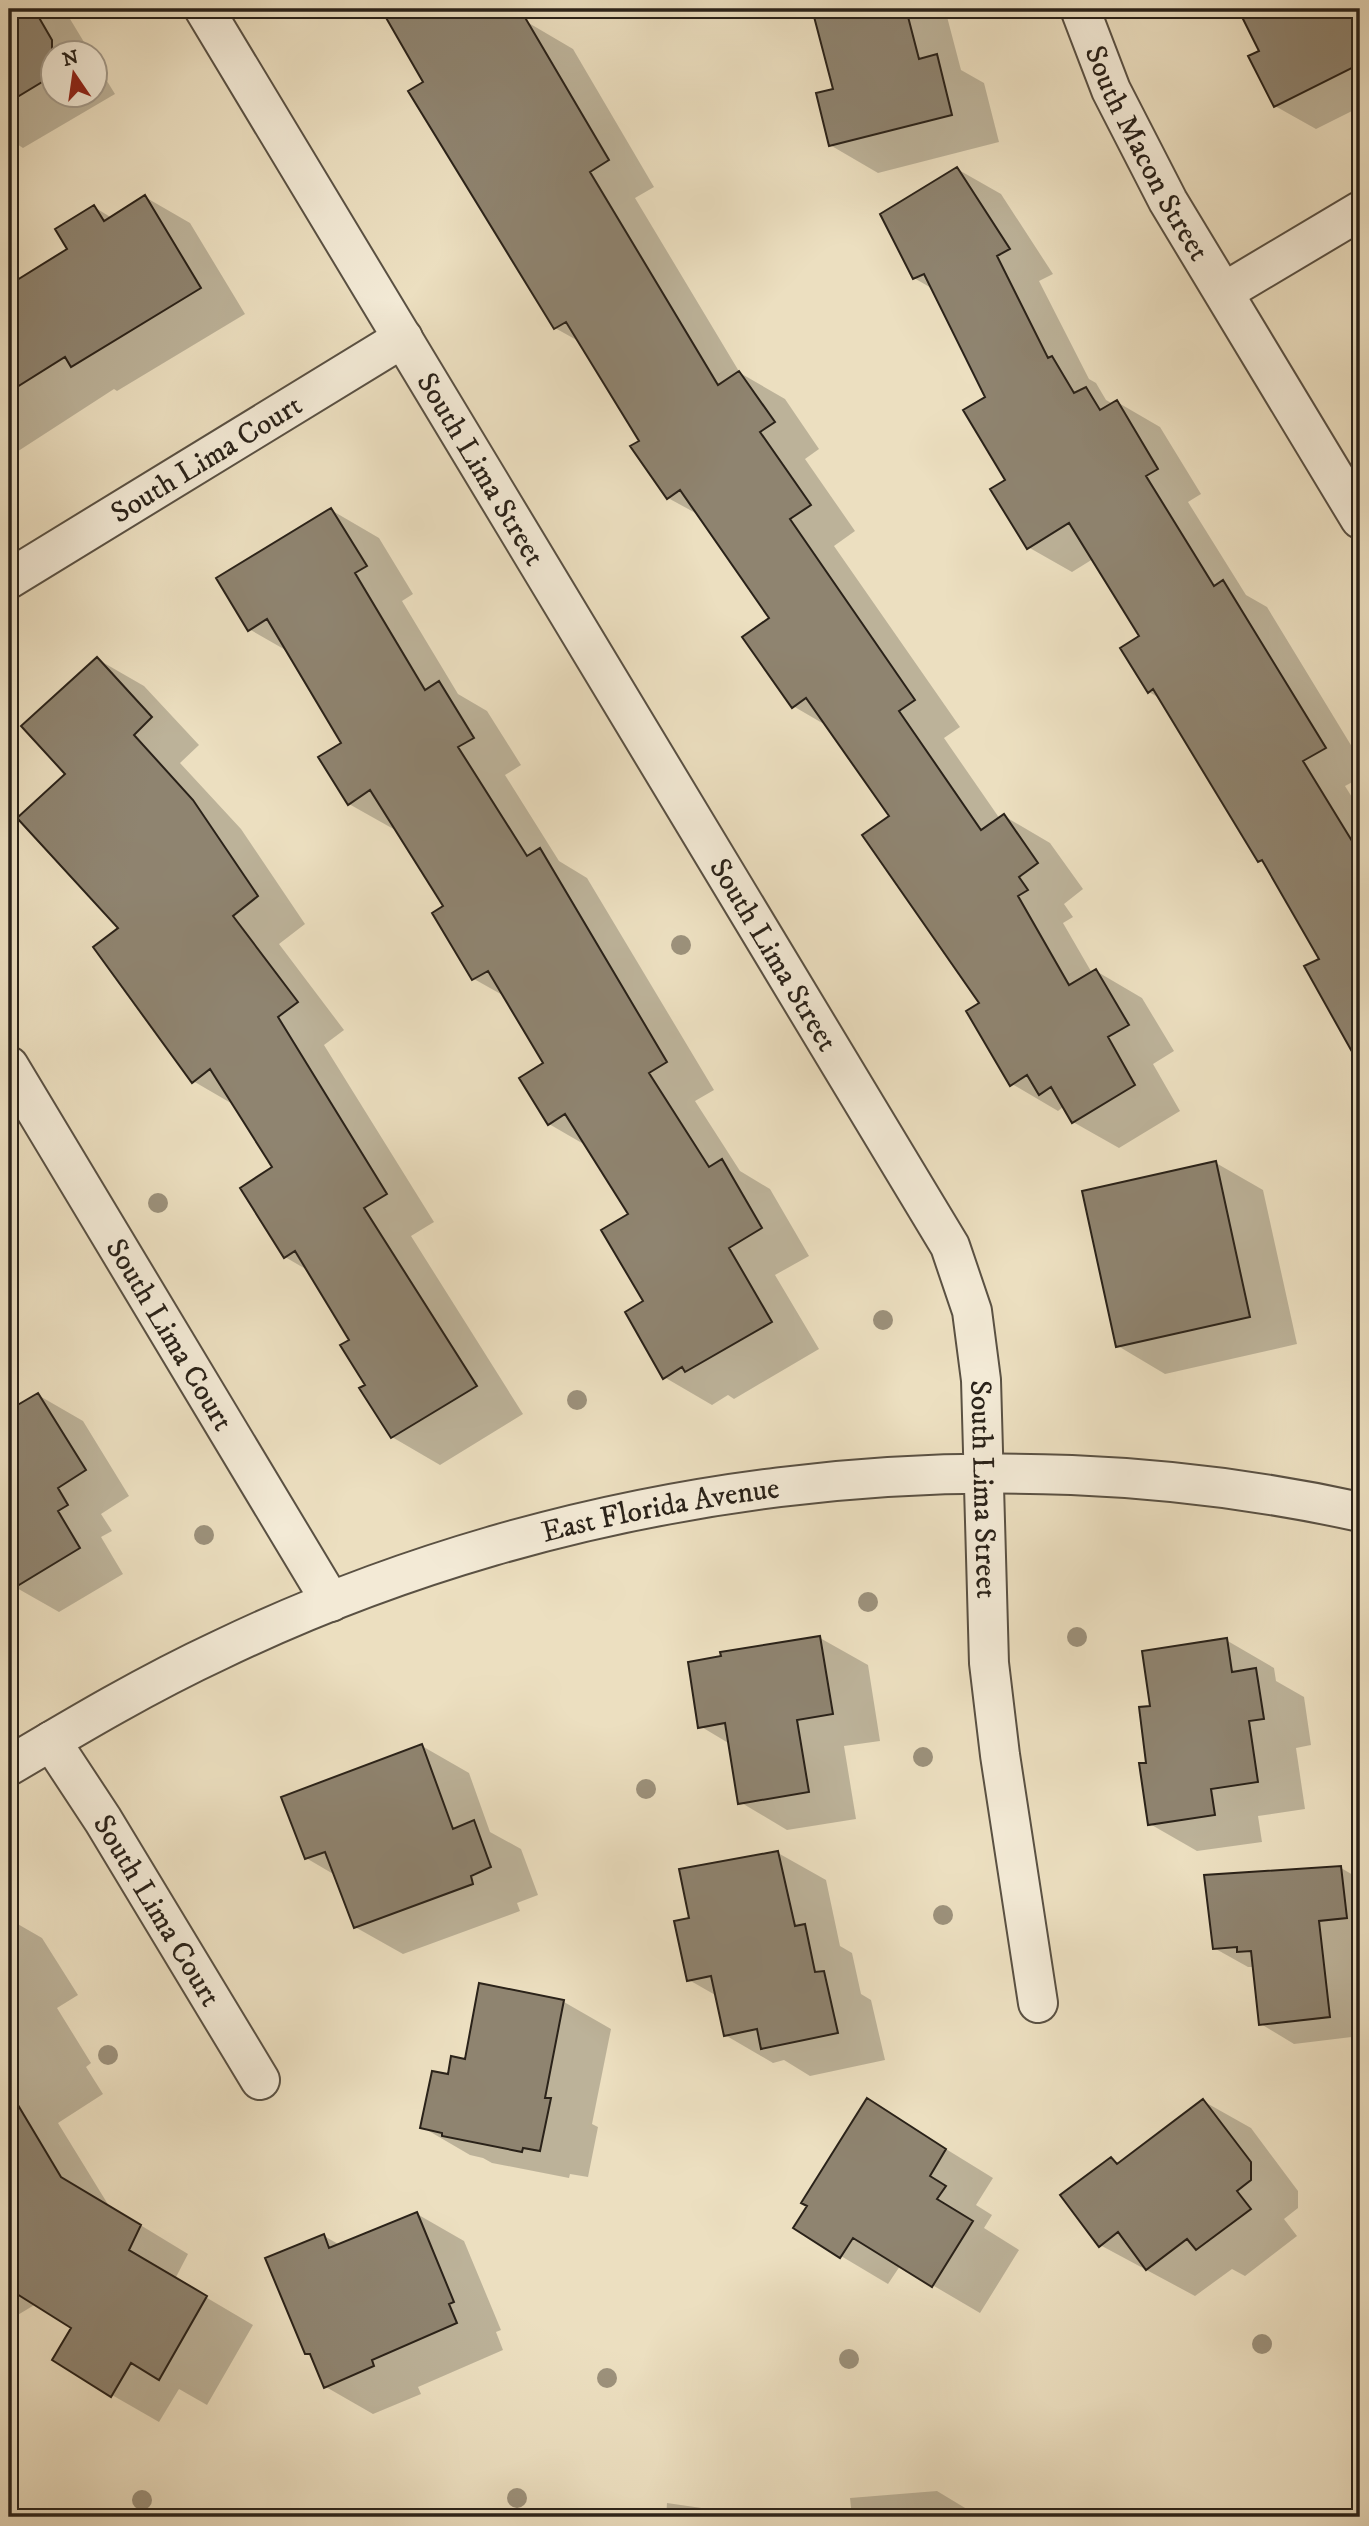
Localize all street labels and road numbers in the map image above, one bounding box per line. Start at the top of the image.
street label: South Macon Street [1076,41,1217,268]
street label: South Lima Street [408,366,552,573]
street label: South Lima Court [104,387,309,532]
street label: South Lima Street [701,852,845,1058]
street label: South Lima Court [97,1232,241,1438]
street label: South Lima Street [961,1379,1004,1599]
street label: East Florida Avenue [538,1470,782,1552]
street label: South Lima Court [84,1808,228,2014]

